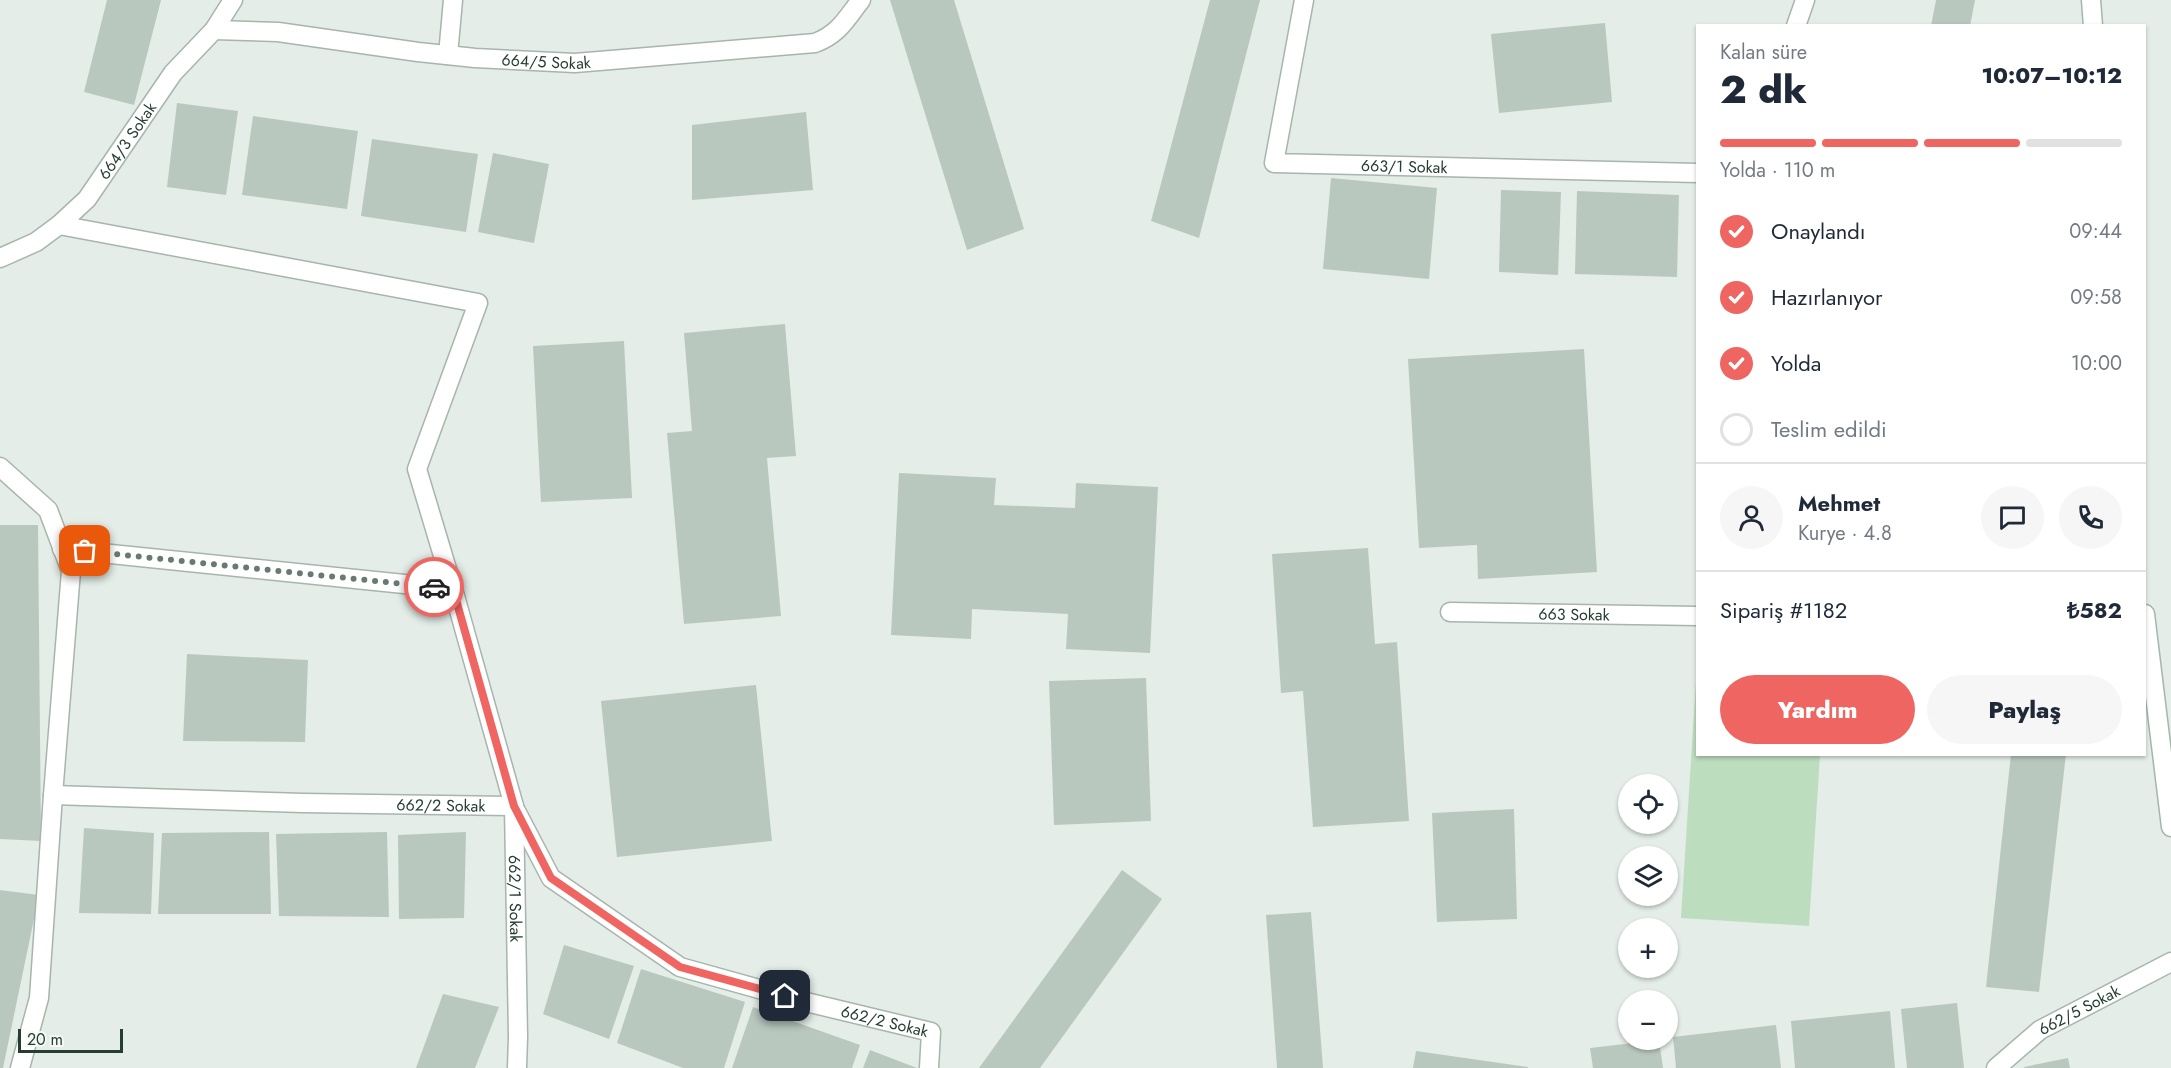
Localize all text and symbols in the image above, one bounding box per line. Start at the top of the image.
text: Kalan süre [1720,38,1807,67]
street label: 664/5 Sokak [501,48,593,75]
text: 10:07–10:12 [1982,59,2122,91]
text: 2 dk [1720,61,1807,118]
street label: 664/3 Sokak [93,97,162,184]
street label: 663/1 Sokak [1361,154,1449,179]
text: Yolda · 110 m [1720,156,1835,185]
icon: check [1720,215,1753,248]
text: Onaylandı [1771,215,1866,247]
text: 09:44 [2069,217,2122,246]
icon: check [1720,281,1753,314]
text: Hazırlanıyor [1771,281,1883,313]
text: 09:58 [2070,283,2122,312]
icon: check [1720,347,1753,380]
text: Yolda [1771,347,1821,379]
text: 10:00 [2071,349,2122,378]
text: Teslim edildi [1771,413,1887,445]
button: person [1720,486,1783,549]
button: chat [1981,486,2044,549]
button: phone [2059,486,2122,549]
text: Mehmet [1798,487,1880,519]
text: Kurye · 4.8 [1798,519,1892,548]
pin [59,525,110,576]
icon: bag [68,534,101,567]
courier [404,557,464,617]
icon: car [418,571,451,604]
text: Sipariş #1182 [1720,594,1847,626]
text: ₺582 [2067,594,2122,626]
street label: 663 Sokak [1538,602,1611,627]
button: Yardım [1720,675,1915,744]
button: Paylaş [1927,675,2122,744]
map controls [1618,774,1678,1050]
button: locate [1618,774,1678,834]
street label: 662/2 Sokak [396,793,486,818]
button: layers [1618,846,1678,906]
street label: 662/1 Sokak [503,855,527,943]
button: + [1618,918,1678,978]
pin [759,970,810,1021]
icon: home [768,979,801,1012]
street label: 662/5 Sokak [2034,979,2125,1041]
button: − [1618,990,1678,1050]
street label: 662/2 Sokak [839,1000,931,1043]
scale bar [18,1026,123,1054]
text: 20 m [27,1028,63,1051]

